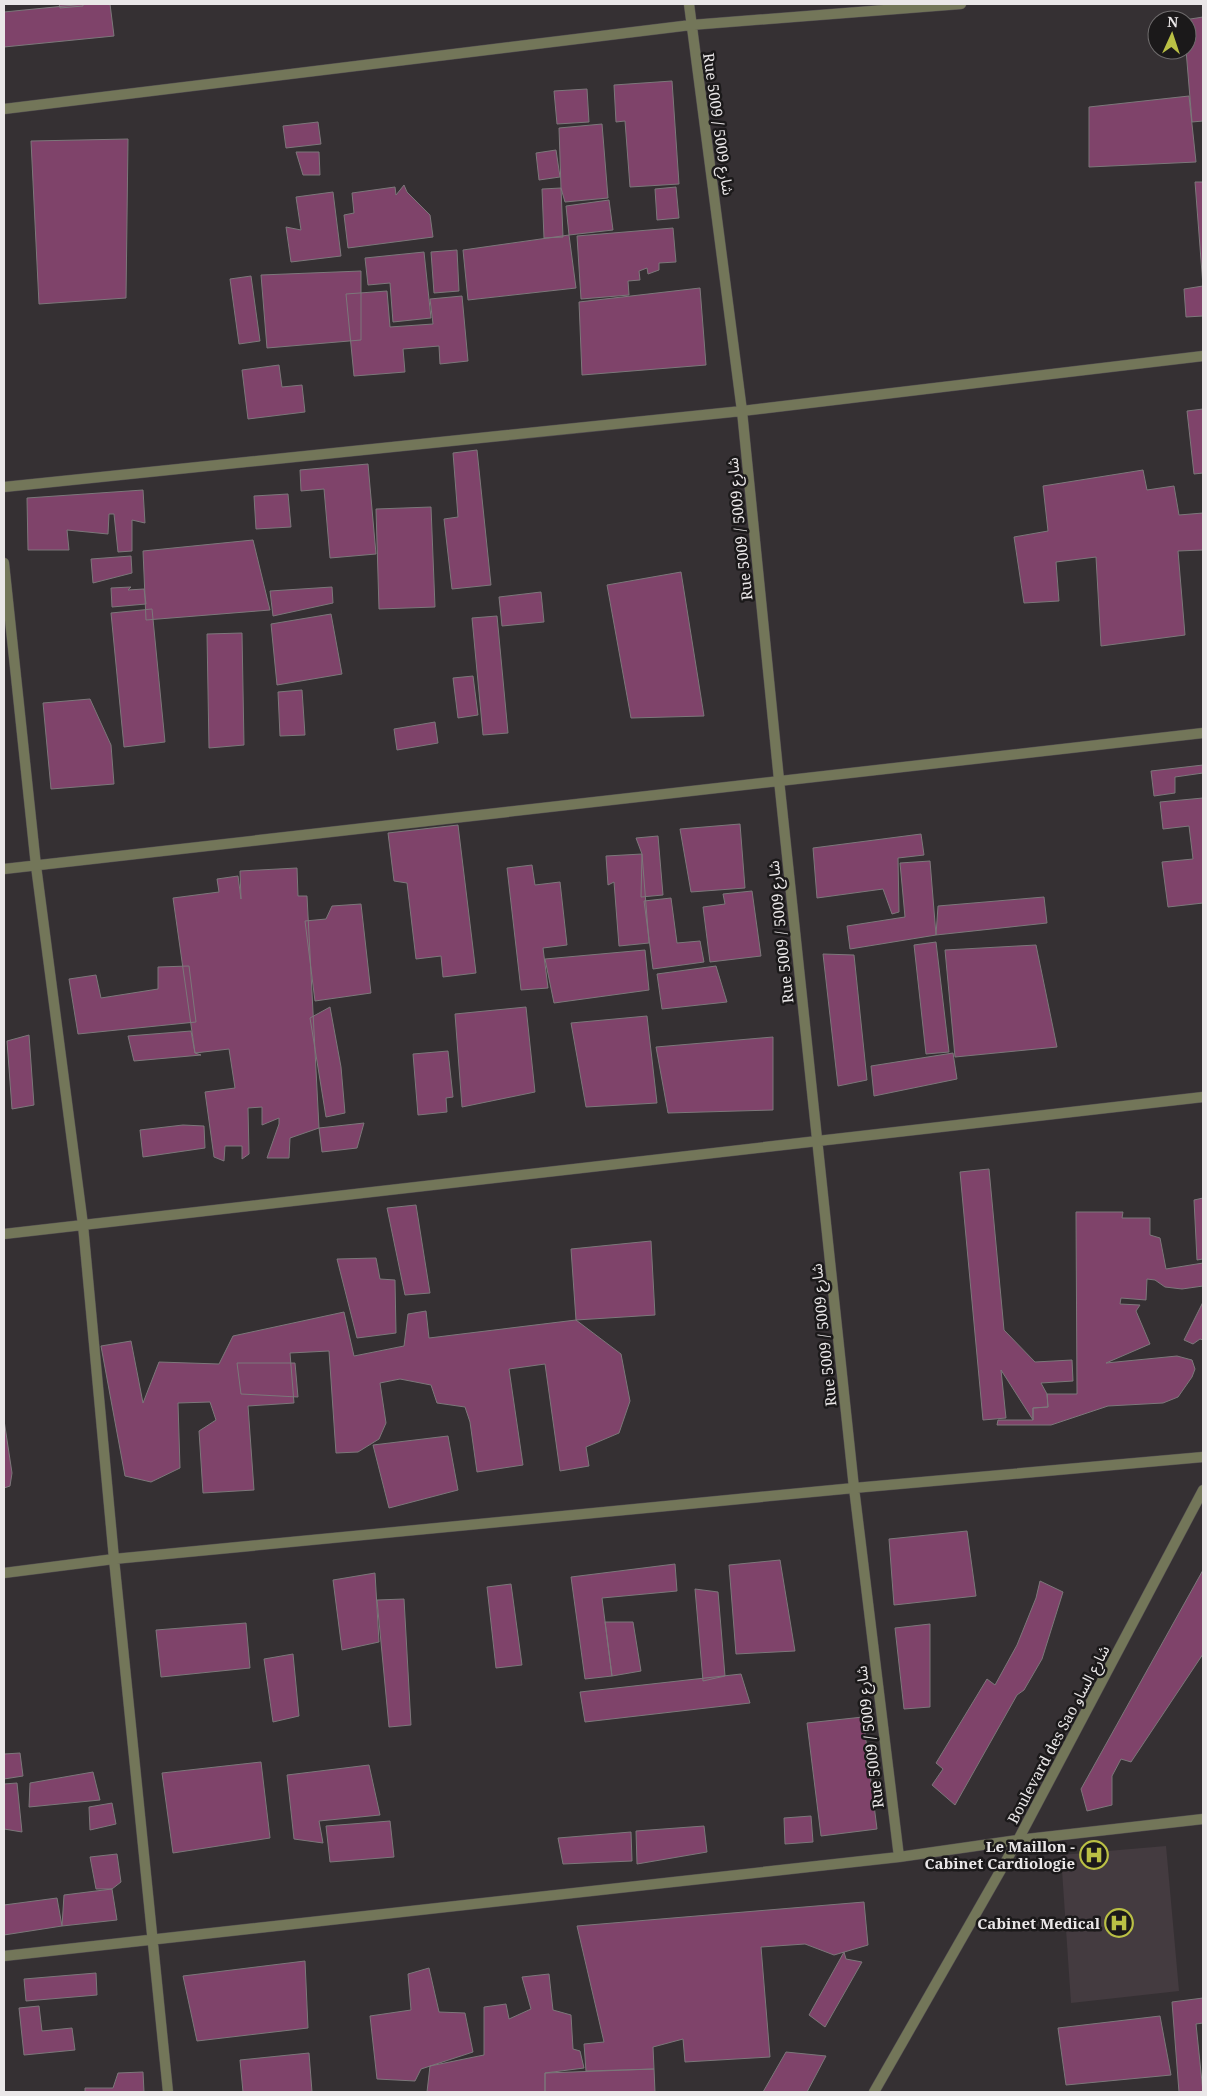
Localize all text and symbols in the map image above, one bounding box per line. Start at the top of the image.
north arrow [1147,10,1197,60]
text: N [1167,12,1179,31]
street label: Rue 5009 / شارع 5009 [696,51,739,197]
street label: Rue 5009 / شارع 5009 [722,456,759,601]
street label: Rue 5009 / شارع 5009 [763,859,800,1004]
street label: Rue 5009 / شارع 5009 [806,1262,843,1407]
street label: Boulevard des Sao شارع الساو [1002,1641,1116,1828]
street label: Rue 5009 / شارع 5009 [850,1664,891,1810]
place label: Le Maillon - Cabinet Cardiologie [925,1836,1075,1873]
hospital icon: Le Maillon - Cabinet Cardiologie [1079,1840,1109,1870]
hospital icon: Cabinet Medical [1104,1908,1134,1938]
place label: Cabinet Medical [977,1913,1101,1933]

